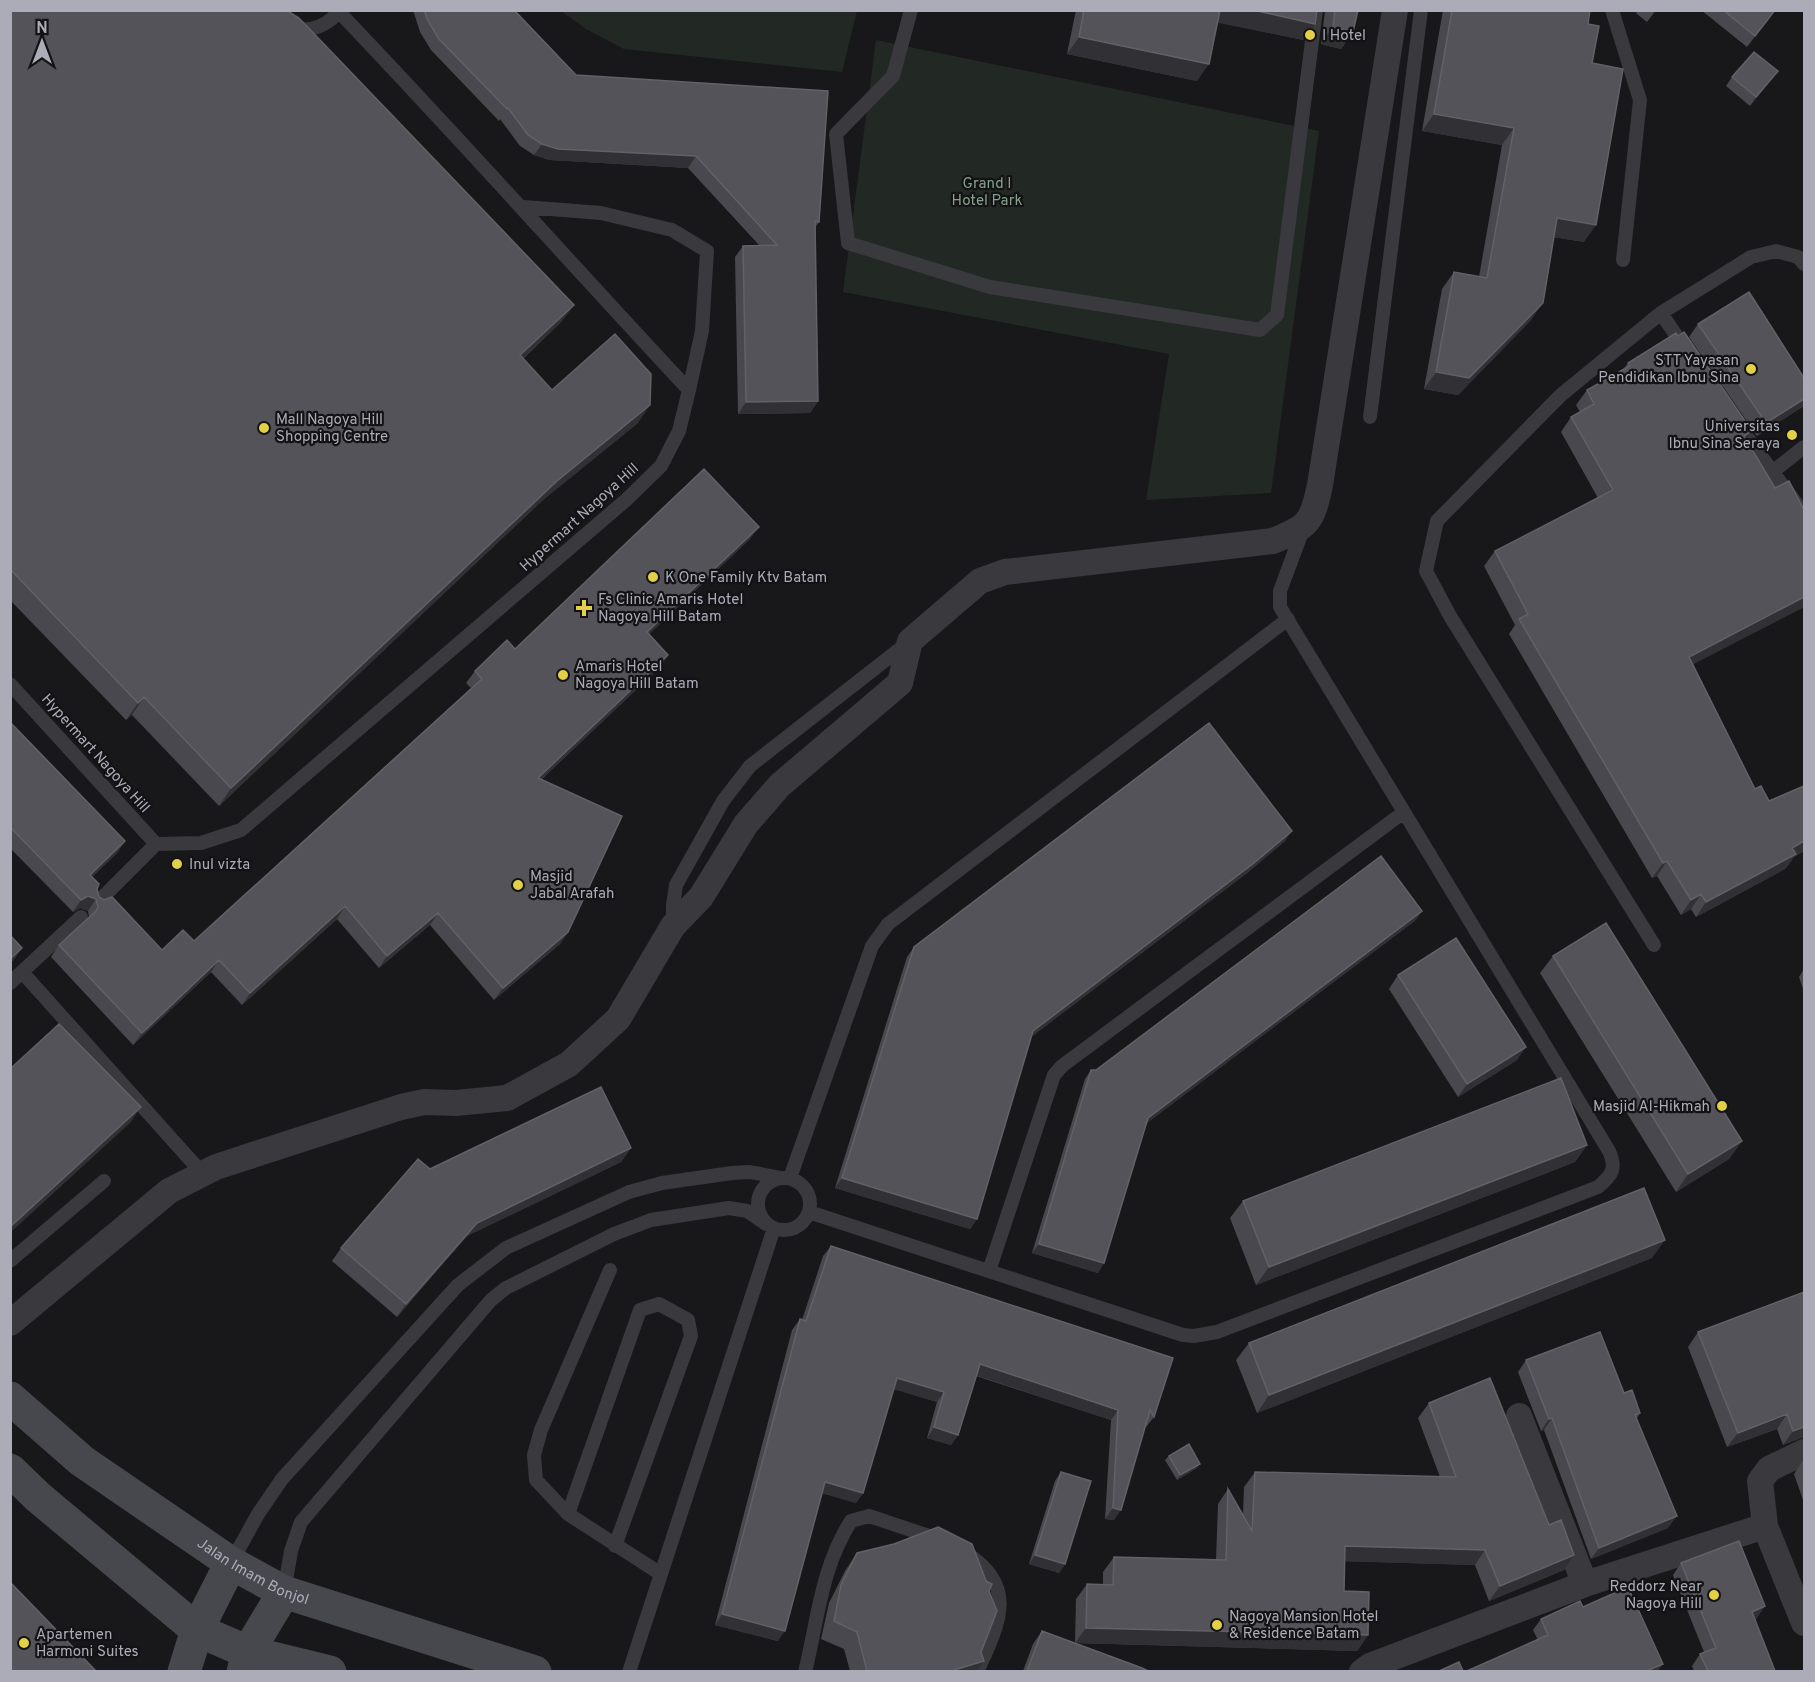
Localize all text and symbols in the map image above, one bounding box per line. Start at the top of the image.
north arrow [12,12,72,72]
text: N [36,19,48,39]
place label: I Hotel [1322,27,1366,46]
marker: I Hotel [1303,28,1317,42]
park label: Grand I Hotel Park [952,175,1022,211]
place label: STT Yayasan Pendidikan Ibnu Sina [1598,352,1739,388]
marker: STT Yayasan Pendidikan Ibnu Sina [1744,362,1758,376]
place label: Mall Nagoya Hill Shopping Centre [276,411,388,447]
place label: Universitas Ibnu Sina Seraya [1668,418,1780,454]
marker: Mall Nagoya Hill Shopping Centre [257,421,271,435]
marker: Universitas Ibnu Sina Seraya [1785,428,1799,442]
street label: Hypermart Nagoya Hill [517,460,643,577]
place label: K One Family Ktv Batam [665,569,827,588]
marker: K One Family Ktv Batam [646,570,660,584]
place label: Fs Clinic Amaris Hotel Nagoya Hill Batam [598,591,743,627]
marker: Fs Clinic Amaris Hotel Nagoya Hill Batam [575,599,593,617]
place label: Amaris Hotel Nagoya Hill Batam [575,658,699,694]
marker: Amaris Hotel Nagoya Hill Batam [556,668,570,682]
street label: Hypermart Nagoya Hill [36,691,153,817]
place label: Inul vizta [189,856,250,875]
marker: Inul vizta [170,857,184,871]
place label: Masjid Jabal Arafah [530,868,614,904]
marker: Masjid Jabal Arafah [511,878,525,892]
place label: Masjid Al-Hikmah [1593,1098,1710,1117]
marker: Masjid Al-Hikmah [1715,1099,1729,1113]
street label: Jalan Imam Bonjol [193,1535,311,1610]
place label: Reddorz Near Nagoya Hill [1610,1578,1702,1614]
marker: Reddorz Near Nagoya Hill [1707,1588,1721,1602]
place label: Nagoya Mansion Hotel & Residence Batam [1229,1608,1379,1644]
marker: Nagoya Mansion Hotel & Residence Batam [1210,1618,1224,1632]
place label: Apartemen Harmoni Suites [36,1626,139,1662]
marker: Apartemen Harmoni Suites [17,1636,31,1650]

